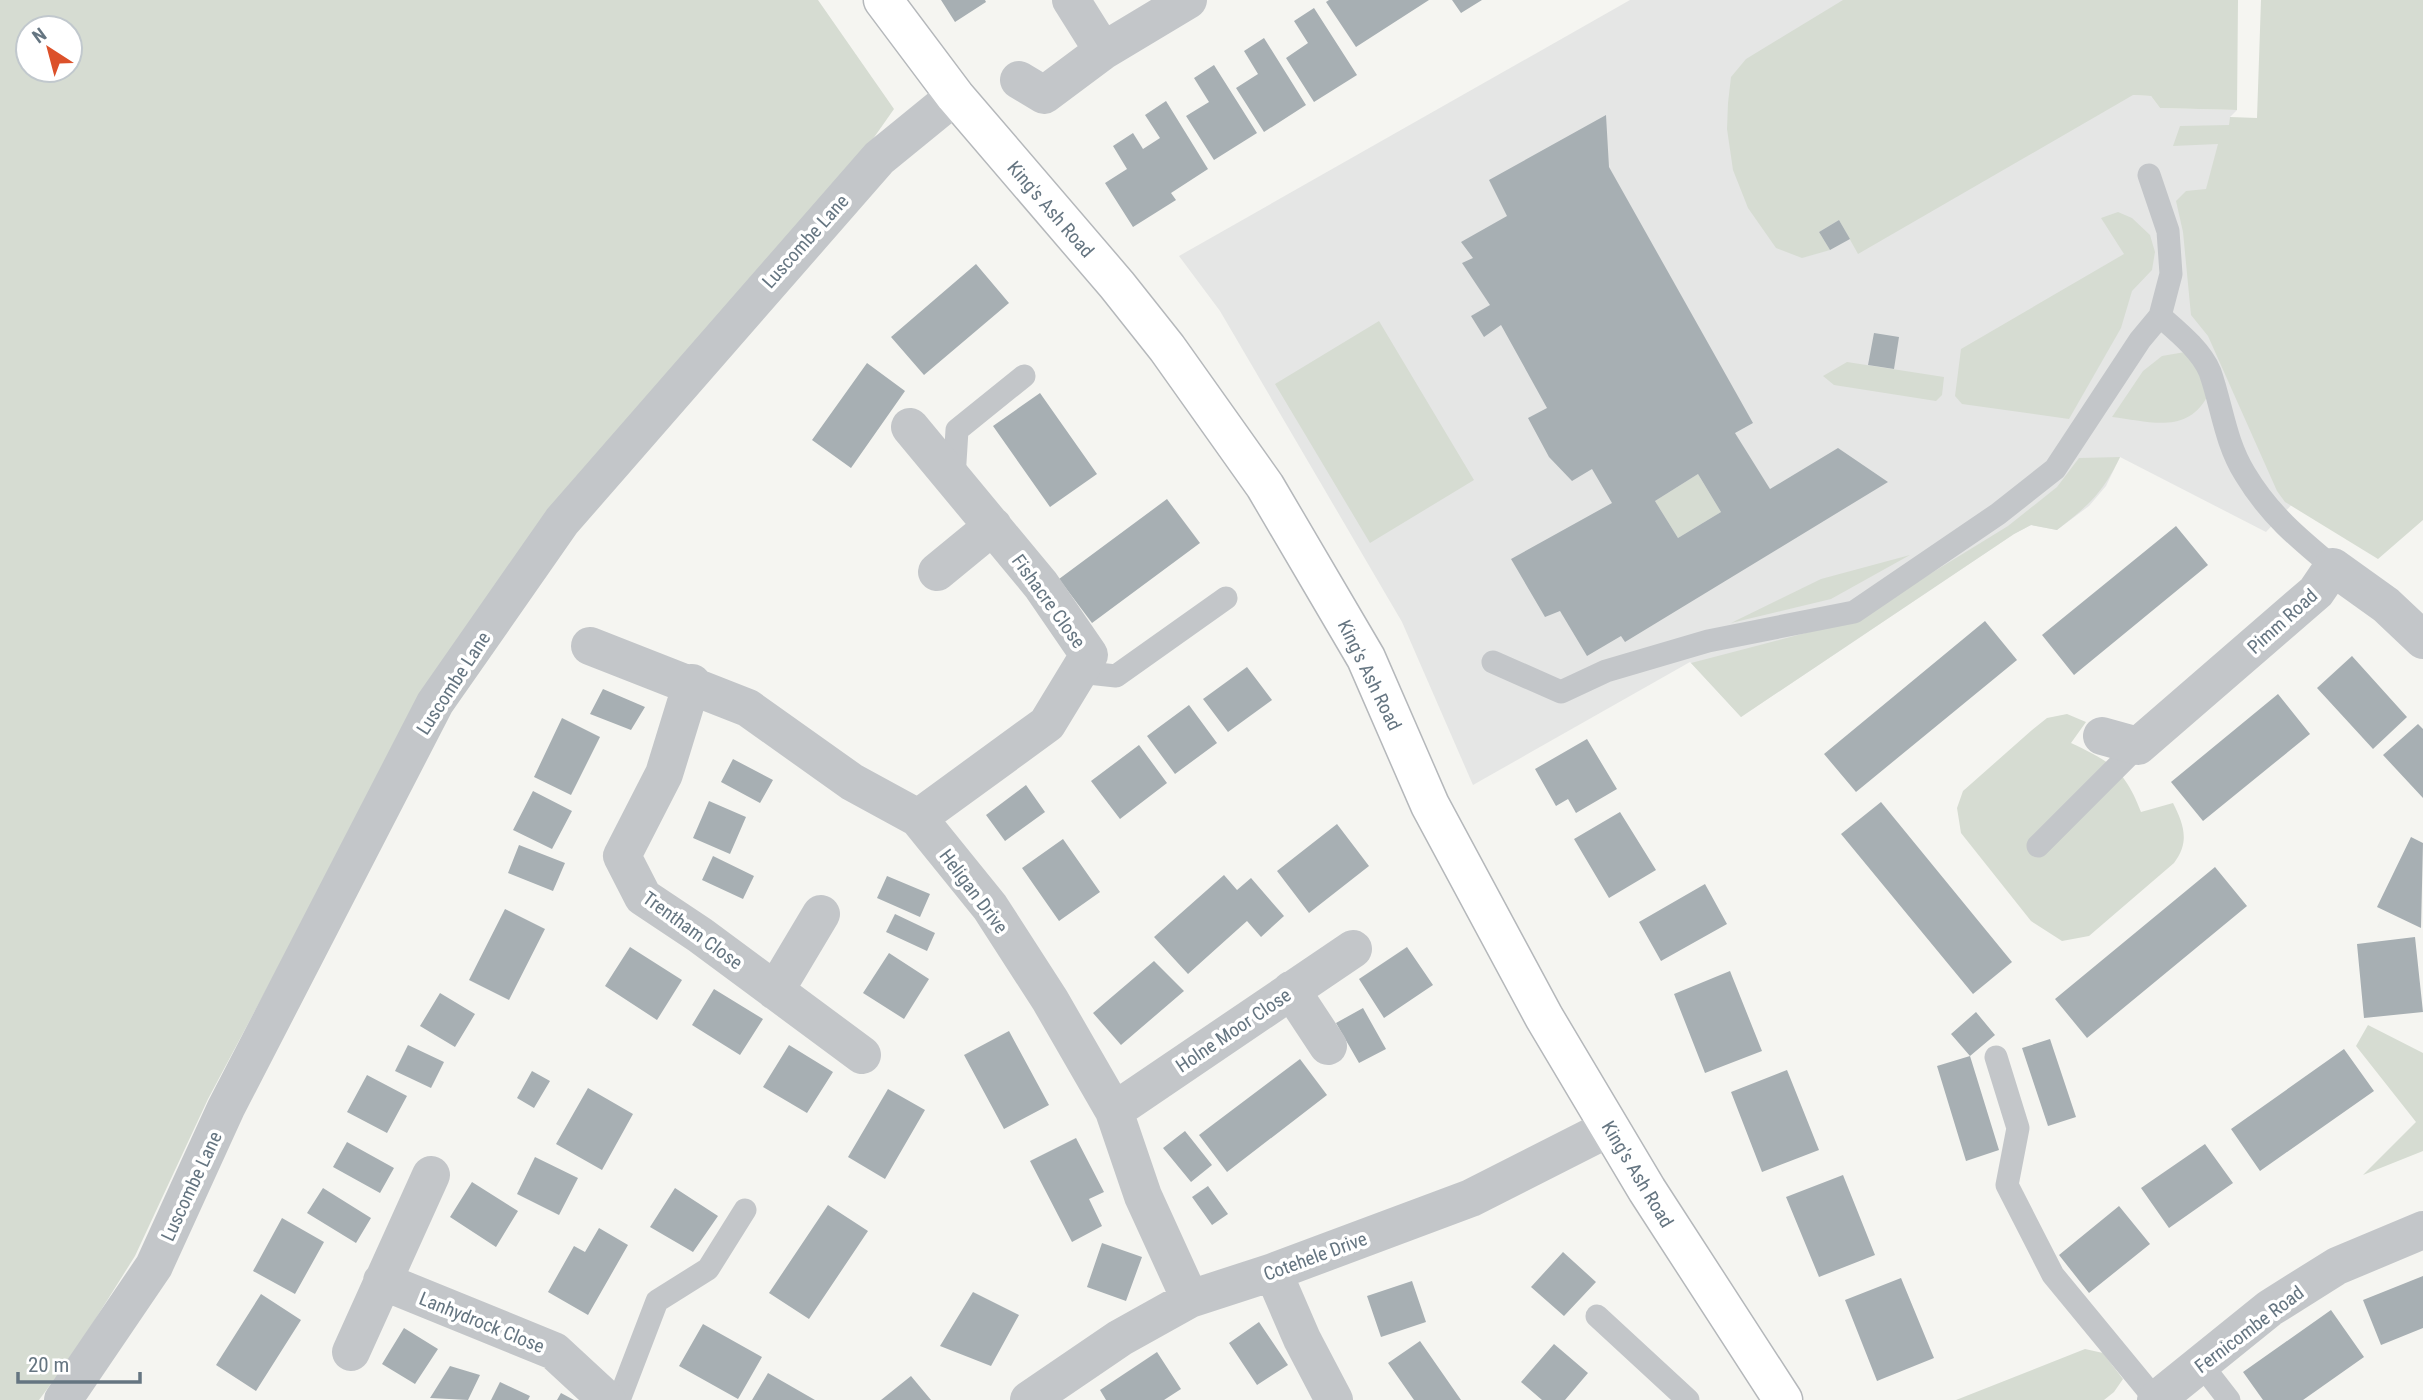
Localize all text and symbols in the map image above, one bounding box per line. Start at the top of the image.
north arrow [14,14,84,84]
text: N [28,23,51,48]
street label: King's Ash Road [1003,156,1099,262]
street label: Luscombe Lane [757,190,853,293]
street label: Fishacre Close [1007,550,1090,653]
street label: Pimm Road [2243,584,2322,659]
street label: King's Ash Road [1333,616,1406,734]
street label: Luscombe Lane [412,627,495,739]
street label: Heligan Drive [935,845,1013,938]
street label: Trentham Close [638,886,747,974]
street label: Holne Moor Close [1171,983,1295,1077]
street label: King's Ash Road [1597,1117,1678,1232]
street label: Luscombe Lane [156,1128,227,1245]
street label: Cotehele Drive [1260,1227,1370,1286]
street label: Fernicombe Road [2190,1281,2308,1378]
street label: Lanhydrock Close [416,1287,548,1358]
scale bar [18,1340,140,1384]
text: 20 m [28,1353,69,1377]

